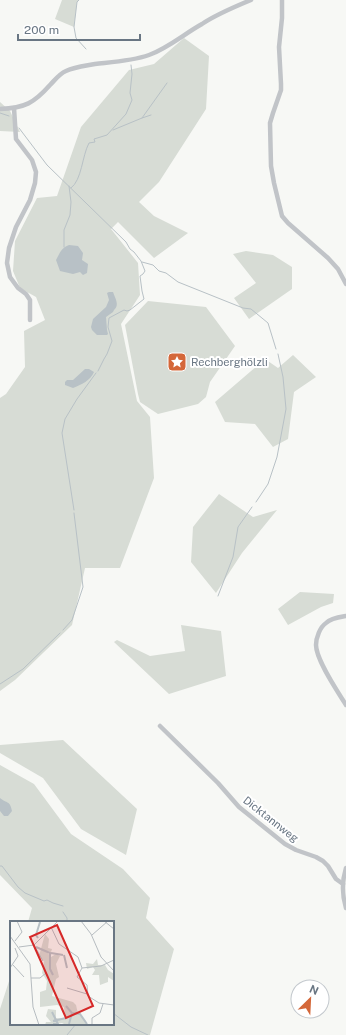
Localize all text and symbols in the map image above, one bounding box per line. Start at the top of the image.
scale bar [18,16,140,42]
text: 200 m [24,23,59,37]
place icon: Rechberghölzli [166,351,188,373]
place label: Rechberghölzli [191,356,268,368]
street label: Dicktannweg [241,794,301,844]
inset map [10,921,114,1025]
north arrow [290,979,330,1019]
text: N [308,983,320,997]

